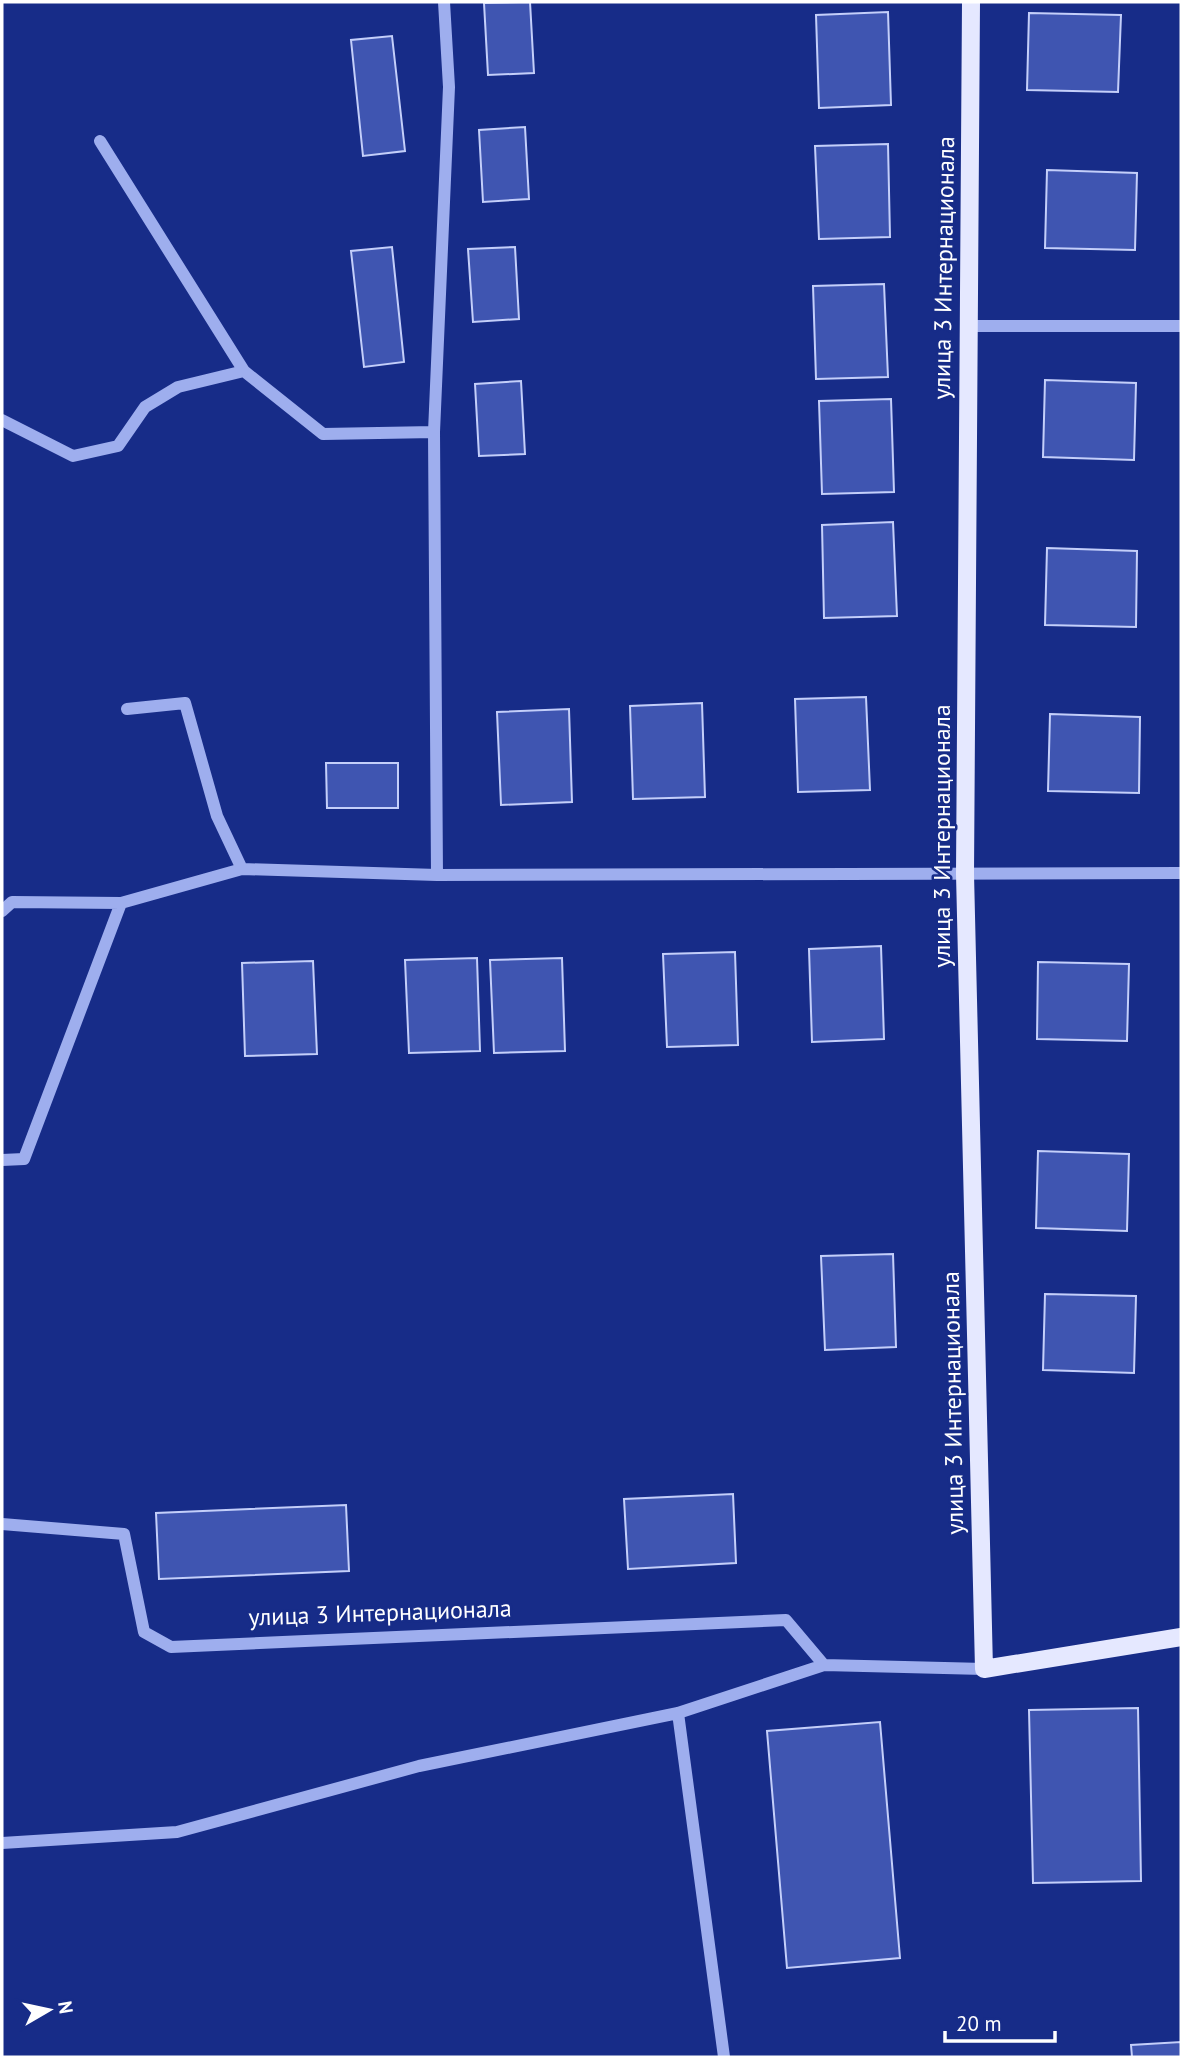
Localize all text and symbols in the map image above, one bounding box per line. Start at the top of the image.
street label: улица 3 Интернационала [926,136,961,400]
street label: улица 3 Интернационала [926,704,957,968]
street label: улица 3 Интернационала [935,1271,970,1535]
street label: улица 3 Интернационала [248,1592,512,1633]
north arrow [14,1975,84,2045]
text: N [53,1999,79,2015]
scale bar [945,2000,1055,2044]
text: 20 m [956,2010,1002,2037]

